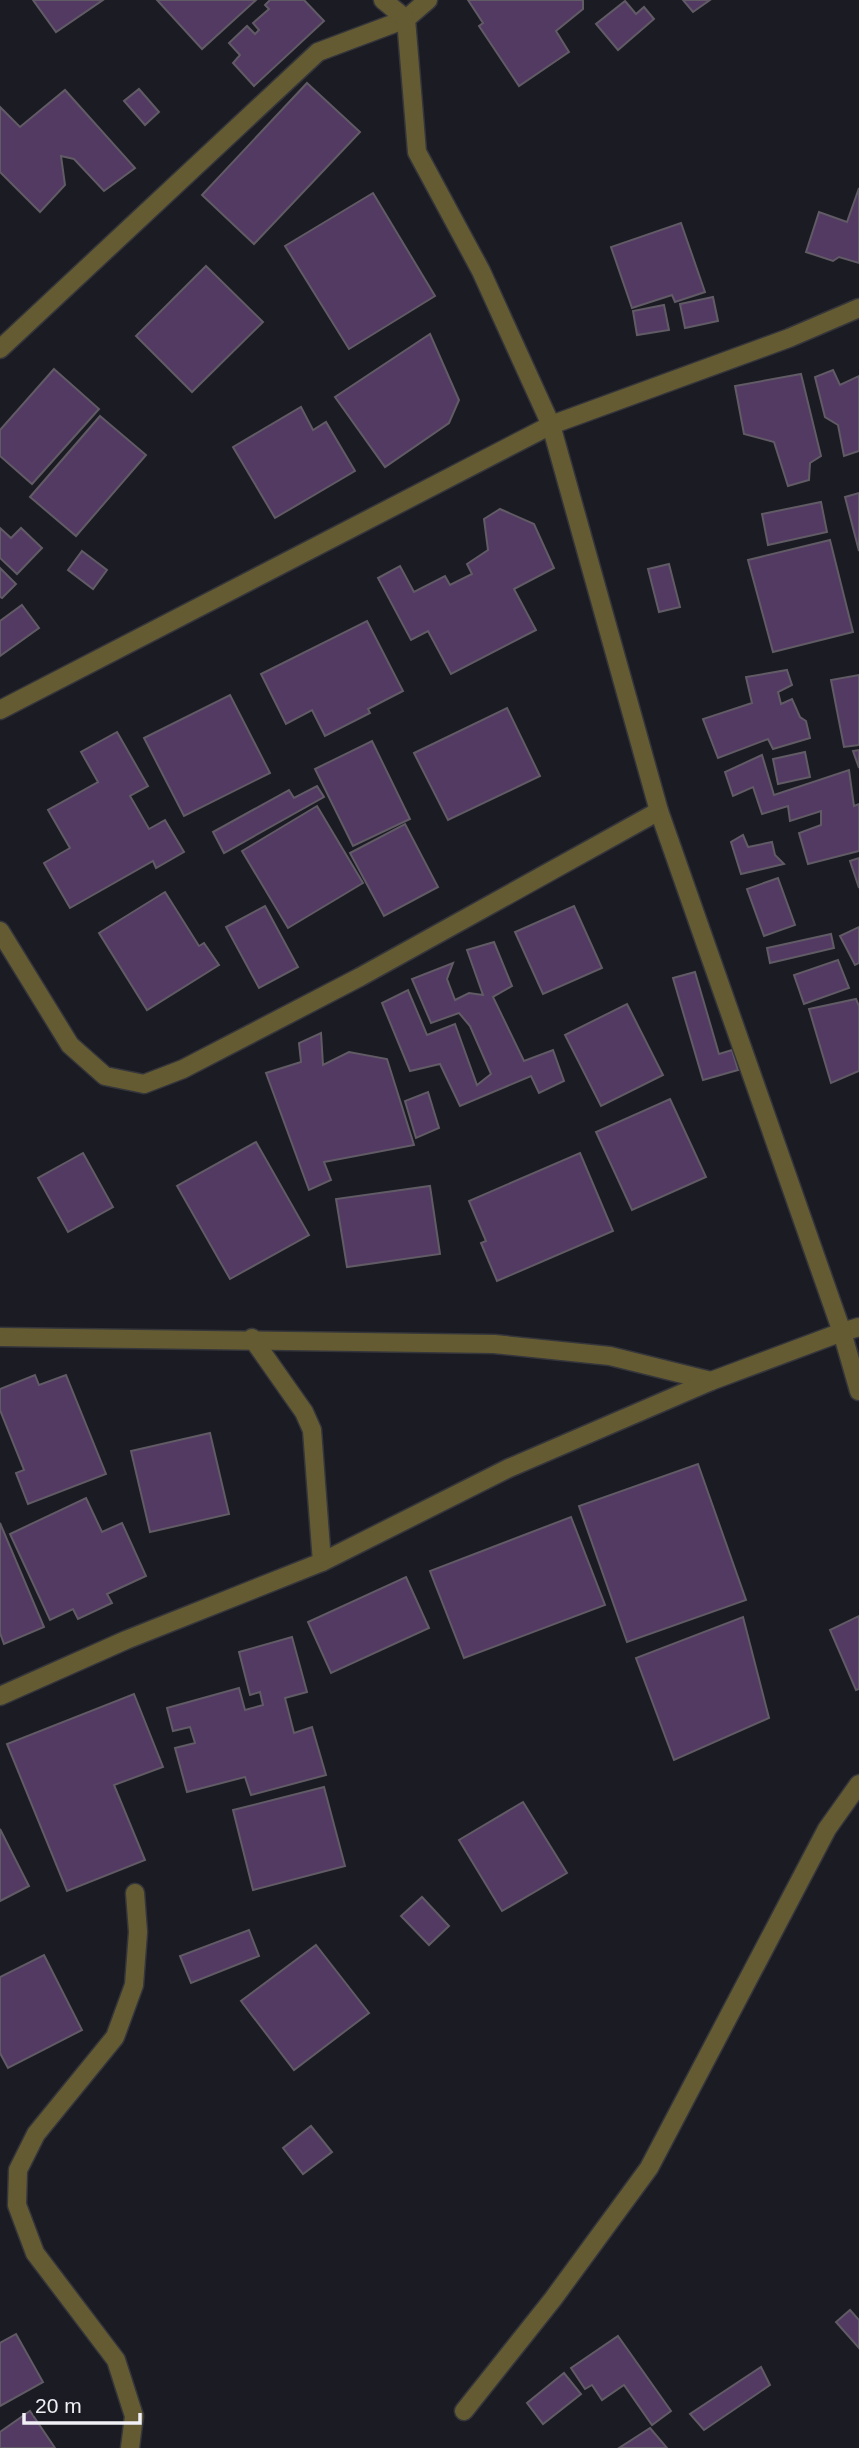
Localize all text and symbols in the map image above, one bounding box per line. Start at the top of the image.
scale bar [24,2382,140,2426]
text: 20 m [35,2394,82,2417]

